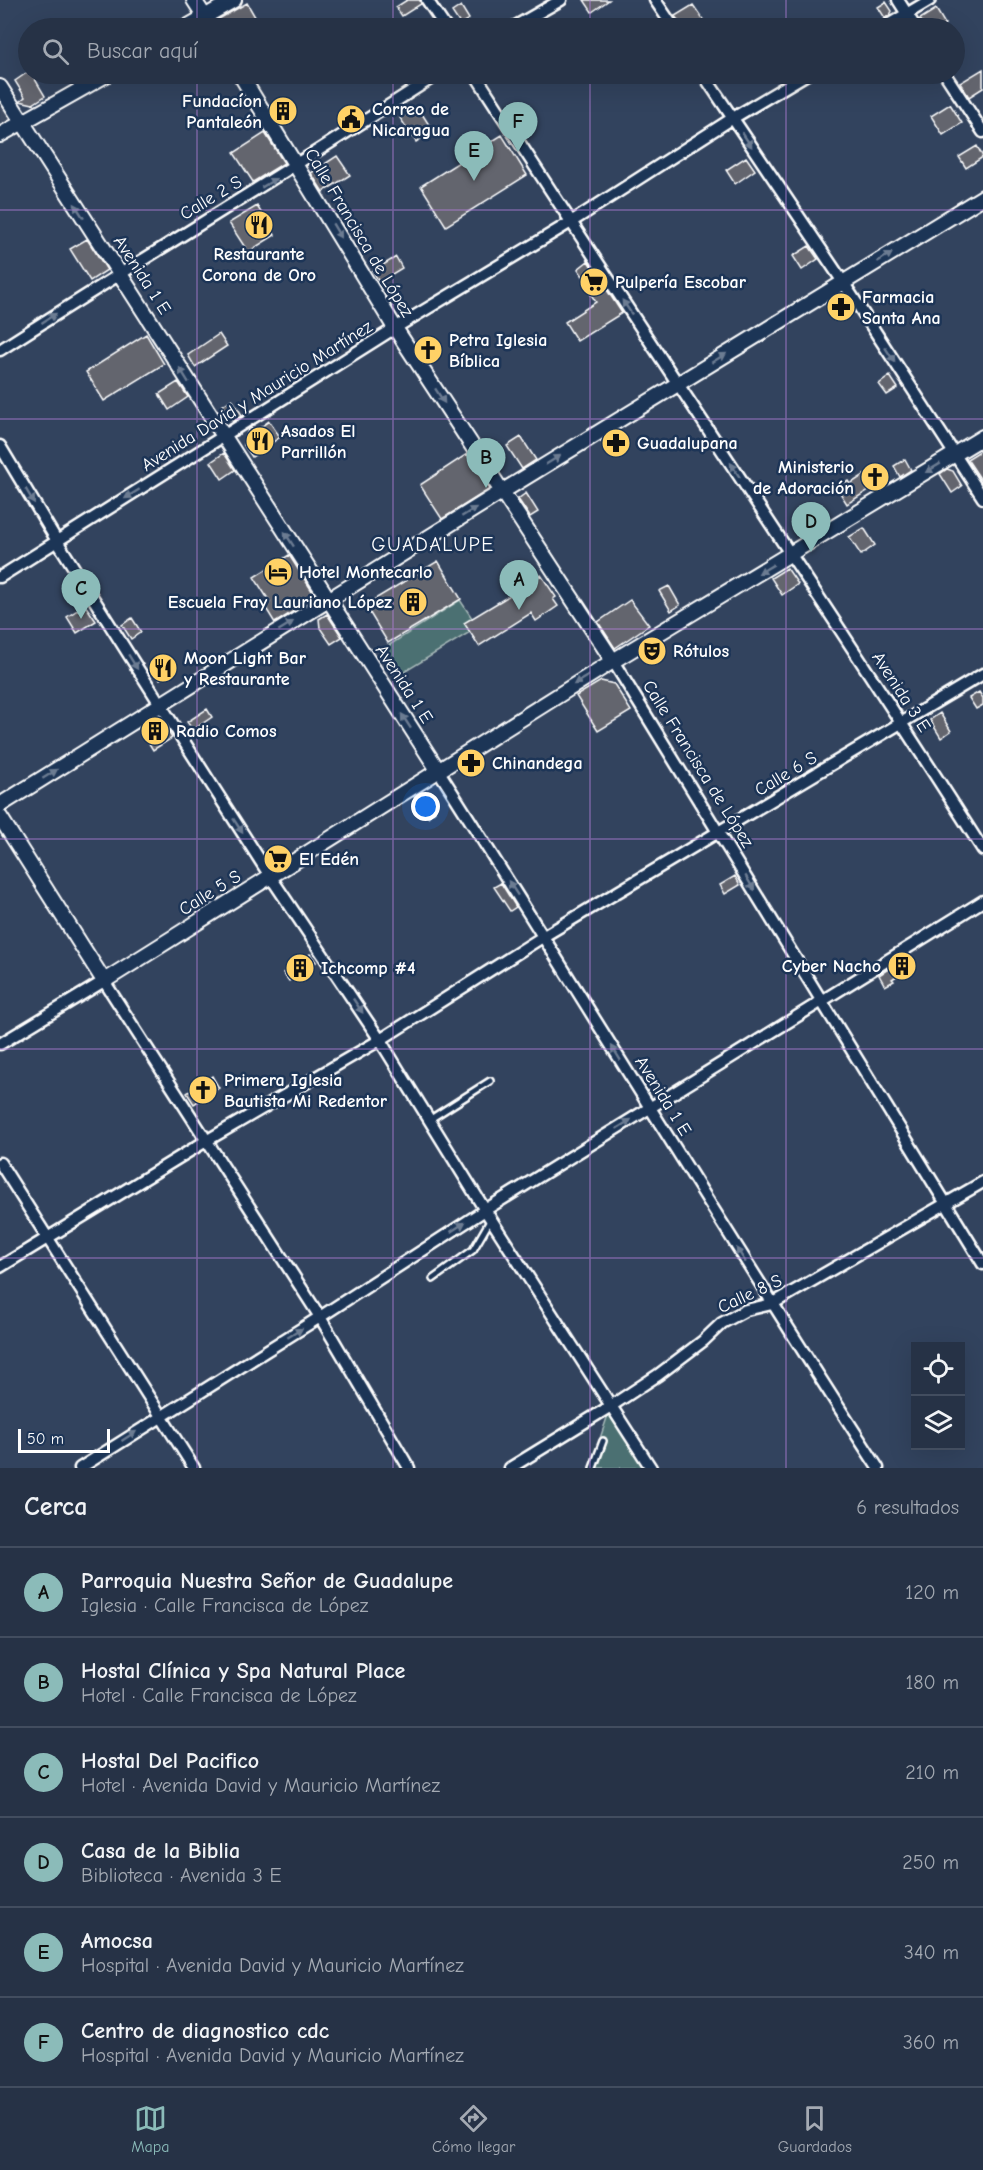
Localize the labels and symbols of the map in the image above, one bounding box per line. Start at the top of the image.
place label: Fundacíon Pantaleón [182,91,262,133]
building icon: Fundacíon Pantaleón [267,95,299,127]
place label: Correo de Nicaragua [372,99,450,141]
pin: F [498,102,538,152]
public building icon: Correo de Nicaragua [335,103,367,135]
pin: E [454,132,494,181]
one-way arrow [741,132,752,148]
street label: Calle Francisca de López [300,145,418,321]
street label: Calle 2 S [176,171,246,225]
one-way arrow [261,177,277,188]
one-way arrow [74,203,85,219]
restaurant icon: Restaurante Corona de Oro [243,209,275,241]
one-way arrow [331,223,342,239]
street label: Avenida 1 E [109,232,175,318]
place label: Restaurante Corona de Oro [202,244,316,286]
one-way arrow [877,251,893,262]
supermarket icon: Pulpería Escobar [578,266,610,298]
place label: Pulpería Escobar [615,272,747,293]
place label: Farmacia Santa Ana [862,287,941,329]
pharmacy icon: Farmacia Santa Ana [825,291,857,323]
one-way arrow [621,300,633,316]
one-way arrow [41,313,57,324]
street label: Avenida David y Mauricio Martínez [138,316,376,476]
place label: Petra Iglesia Bíblica [449,330,547,372]
church icon: Petra Iglesia Bíblica [412,334,444,366]
one-way arrow [884,347,895,363]
one-way arrow [711,353,727,364]
one-way arrow [179,367,190,383]
one-way arrow [434,388,445,404]
place label: Asados El Parrillón [281,421,355,463]
restaurant icon: Asados El Parrillón [244,425,276,457]
pharmacy icon: Guadalupana [600,427,632,459]
place label: Guadalupana [637,433,738,454]
pin: B [466,438,506,488]
one-way arrow [545,455,561,466]
place label: Ministerio de Adoración [753,457,854,499]
church icon: Ministerio de Adoración [859,461,891,493]
one-way arrow [729,462,740,478]
one-way arrow [925,462,941,473]
one-way arrow [25,488,36,504]
one-way arrow [124,488,141,499]
pin: D [792,502,830,552]
one-way arrow [461,506,477,517]
one-way arrow [284,531,295,547]
district label: GUADALUPE [371,533,495,556]
hotel icon: Hotel Montecarlo [262,556,294,588]
pin: A [500,560,538,610]
place label: Hotel Montecarlo [299,562,432,583]
one-way arrow [758,563,774,574]
pin: C [62,570,100,619]
building icon: Escuela Fray Lauriano López [397,586,429,618]
place label: Escuela Fray Lauriano López [168,592,392,613]
one-way arrow [278,620,294,631]
theatre icon: Rótulos [636,635,668,667]
street label: Avenida 1 E [371,641,437,727]
place label: Rótulos [673,641,730,662]
place label: Moon Light Bar y Restaurante [184,648,307,690]
street label: Avenida 3 E [867,648,935,736]
restaurant icon: Moon Light Bar y Restaurante [147,652,179,684]
one-way arrow [128,654,139,670]
one-way arrow [573,675,589,686]
street label: Calle Francisca de López [638,677,758,852]
one-way arrow [401,713,412,729]
building icon: Radio Comos [139,715,171,747]
place label: Radio Comos [176,721,277,742]
pharmacy icon: Chinandega [455,747,487,779]
street label: Calle 6 S [751,747,821,801]
place label: Chinandega [492,753,583,774]
one-way arrow [41,768,57,780]
your location [411,792,440,821]
one-way arrow [233,818,244,834]
supermarket icon: El Edén [262,843,294,875]
place label: El Edén [299,849,359,870]
street label: Calle 5 S [175,866,245,920]
one-way arrow [745,875,756,891]
one-way arrow [507,879,518,896]
building icon: Cyber Nacho [886,950,918,982]
building icon: Ichcomp #4 [284,952,316,984]
place label: Cyber Nacho [782,956,881,977]
place label: Ichcomp #4 [321,958,415,979]
one-way arrow [352,998,363,1015]
one-way arrow [610,1045,621,1061]
street label: Avenida 1 E [630,1052,696,1140]
place label: Primera Iglesia Bautista Mi Redentor [224,1070,388,1112]
church icon: Primera Iglesia Bautista Mi Redentor [187,1074,219,1106]
one-way arrow [616,1119,632,1130]
one-way arrow [450,1221,466,1233]
one-way arrow [735,1246,746,1263]
street label: Calle 8 S [715,1270,786,1318]
one-way arrow [287,1327,303,1338]
scale bar [18,1426,110,1454]
one-way arrow [121,1430,137,1442]

